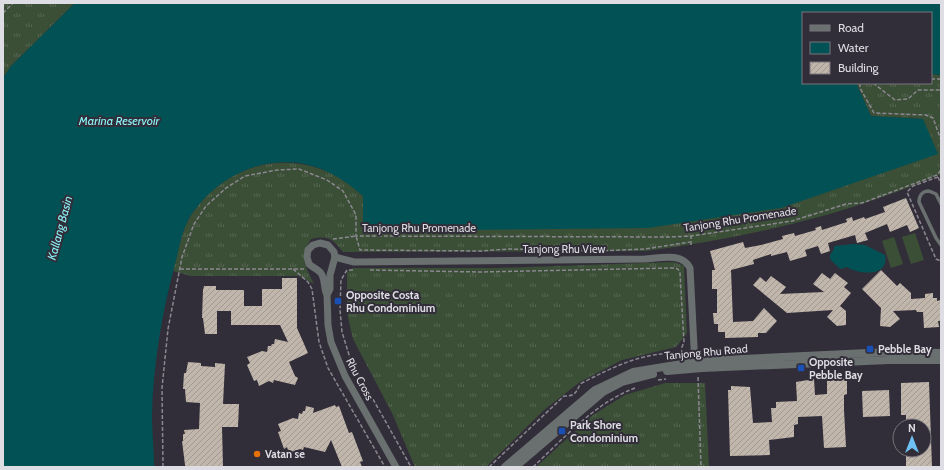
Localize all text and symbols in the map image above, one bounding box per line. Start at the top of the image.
legend [802,12,932,84]
text: Road [838,20,864,35]
text: Water [838,40,869,55]
text: Building [838,60,880,75]
water label: Marina Reservoir [78,113,160,128]
water label: Kallang Basin [44,194,75,262]
street label: Tanjong Rhu Promenade [683,203,798,235]
street label: Tanjong Rhu Promenade [362,221,476,235]
street label: Tanjong Rhu View [522,242,606,256]
place label: Opposite Costa Rhu Condominium [346,288,435,315]
marker: Opposite Costa Rhu Condominium [333,296,343,306]
street label: Tanjong Rhu Road [664,341,748,363]
place label: Pebble Bay [878,342,932,356]
marker: Pebble Bay [865,344,875,354]
street label: Rhu Cross [343,355,377,403]
place label: Opposite Pebble Bay [809,355,863,382]
marker: Opposite Pebble Bay [796,363,806,373]
place label: Park Shore Condominium [570,418,638,445]
north arrow [892,418,932,458]
text: N [908,421,916,435]
marker: Park Shore Condominium [557,426,567,436]
place label: Vatan se [265,447,305,461]
marker: Vatan se [252,449,262,459]

